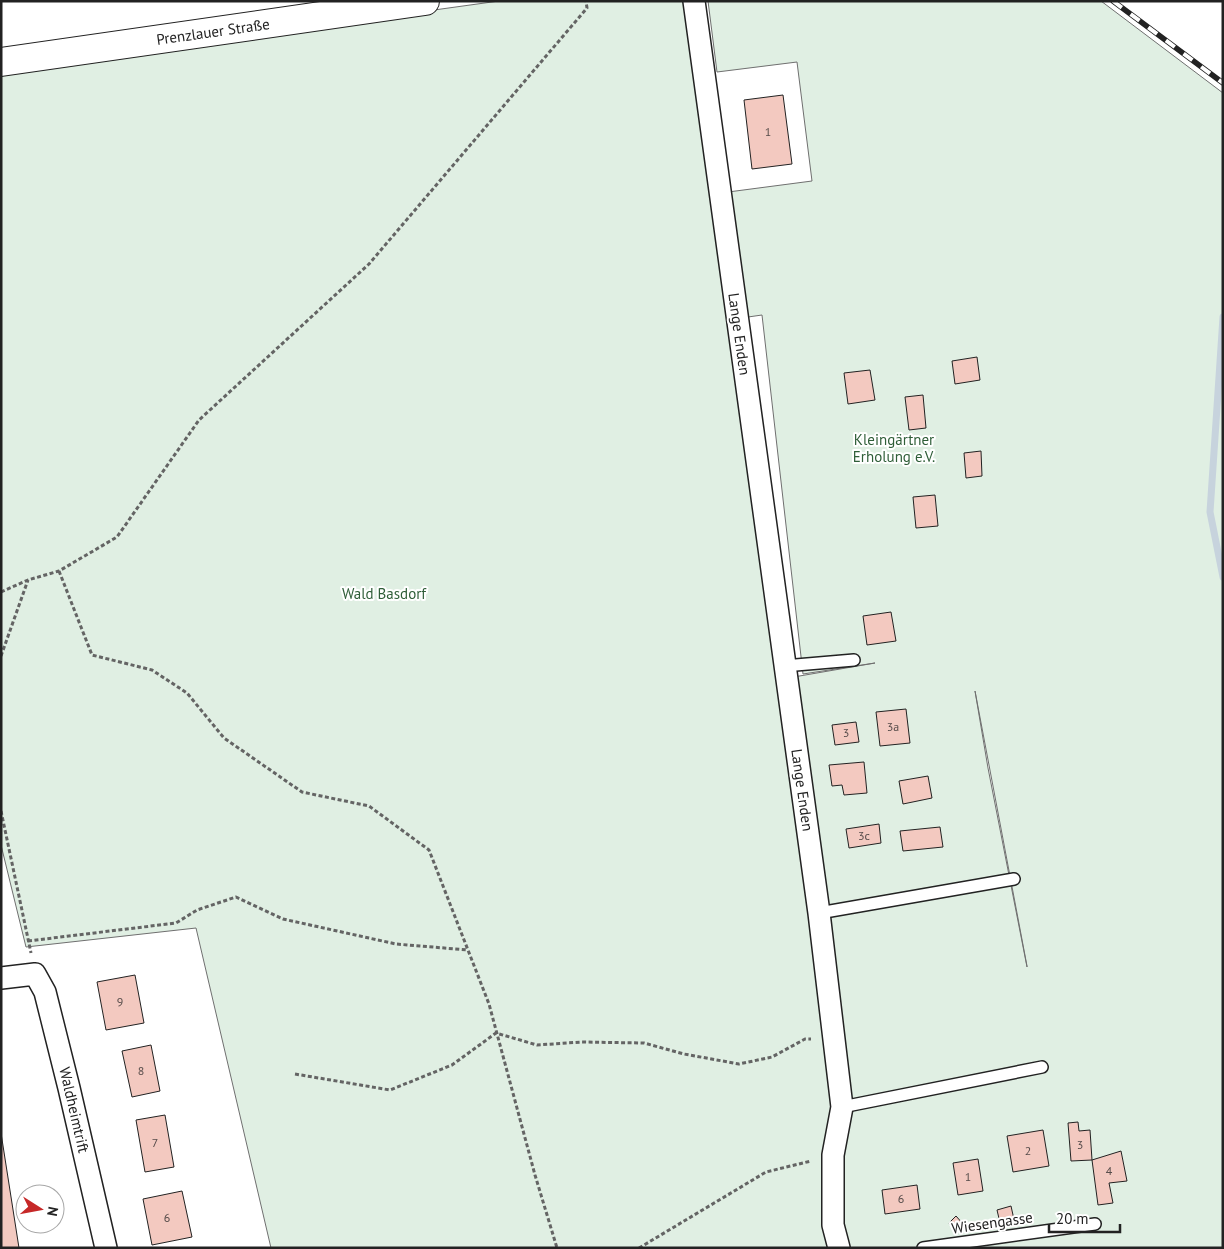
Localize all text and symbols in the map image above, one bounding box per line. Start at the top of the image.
street label: Prenzlauer Straße [155,14,271,49]
house number: 1 [765,124,771,139]
street label: Lange Enden [724,292,755,376]
park label: Kleingärtner Erholung e.V. [853,430,935,466]
park label: Wald Basdorf [342,584,427,603]
house number: 3a [887,719,899,734]
house number: 3 [843,725,849,740]
street label: Lange Enden [787,748,818,832]
house number: 3c [858,828,871,843]
house number: 9 [117,994,123,1009]
house number: 8 [138,1063,144,1078]
street label: Waldheimtrift [55,1065,94,1155]
house number: 7 [152,1135,158,1150]
house number: 3 [1077,1137,1083,1152]
house number: 2 [1025,1143,1031,1158]
house number: 4 [1106,1163,1113,1178]
house number: 1 [965,1169,971,1184]
north arrow [15,1184,65,1234]
house number: 6 [898,1191,904,1206]
scale bar [1049,1202,1120,1234]
text: N [43,1205,62,1218]
street label: Wiesengasse [950,1207,1034,1238]
text: 20 m [1056,1209,1089,1228]
house number: 6 [164,1210,170,1225]

